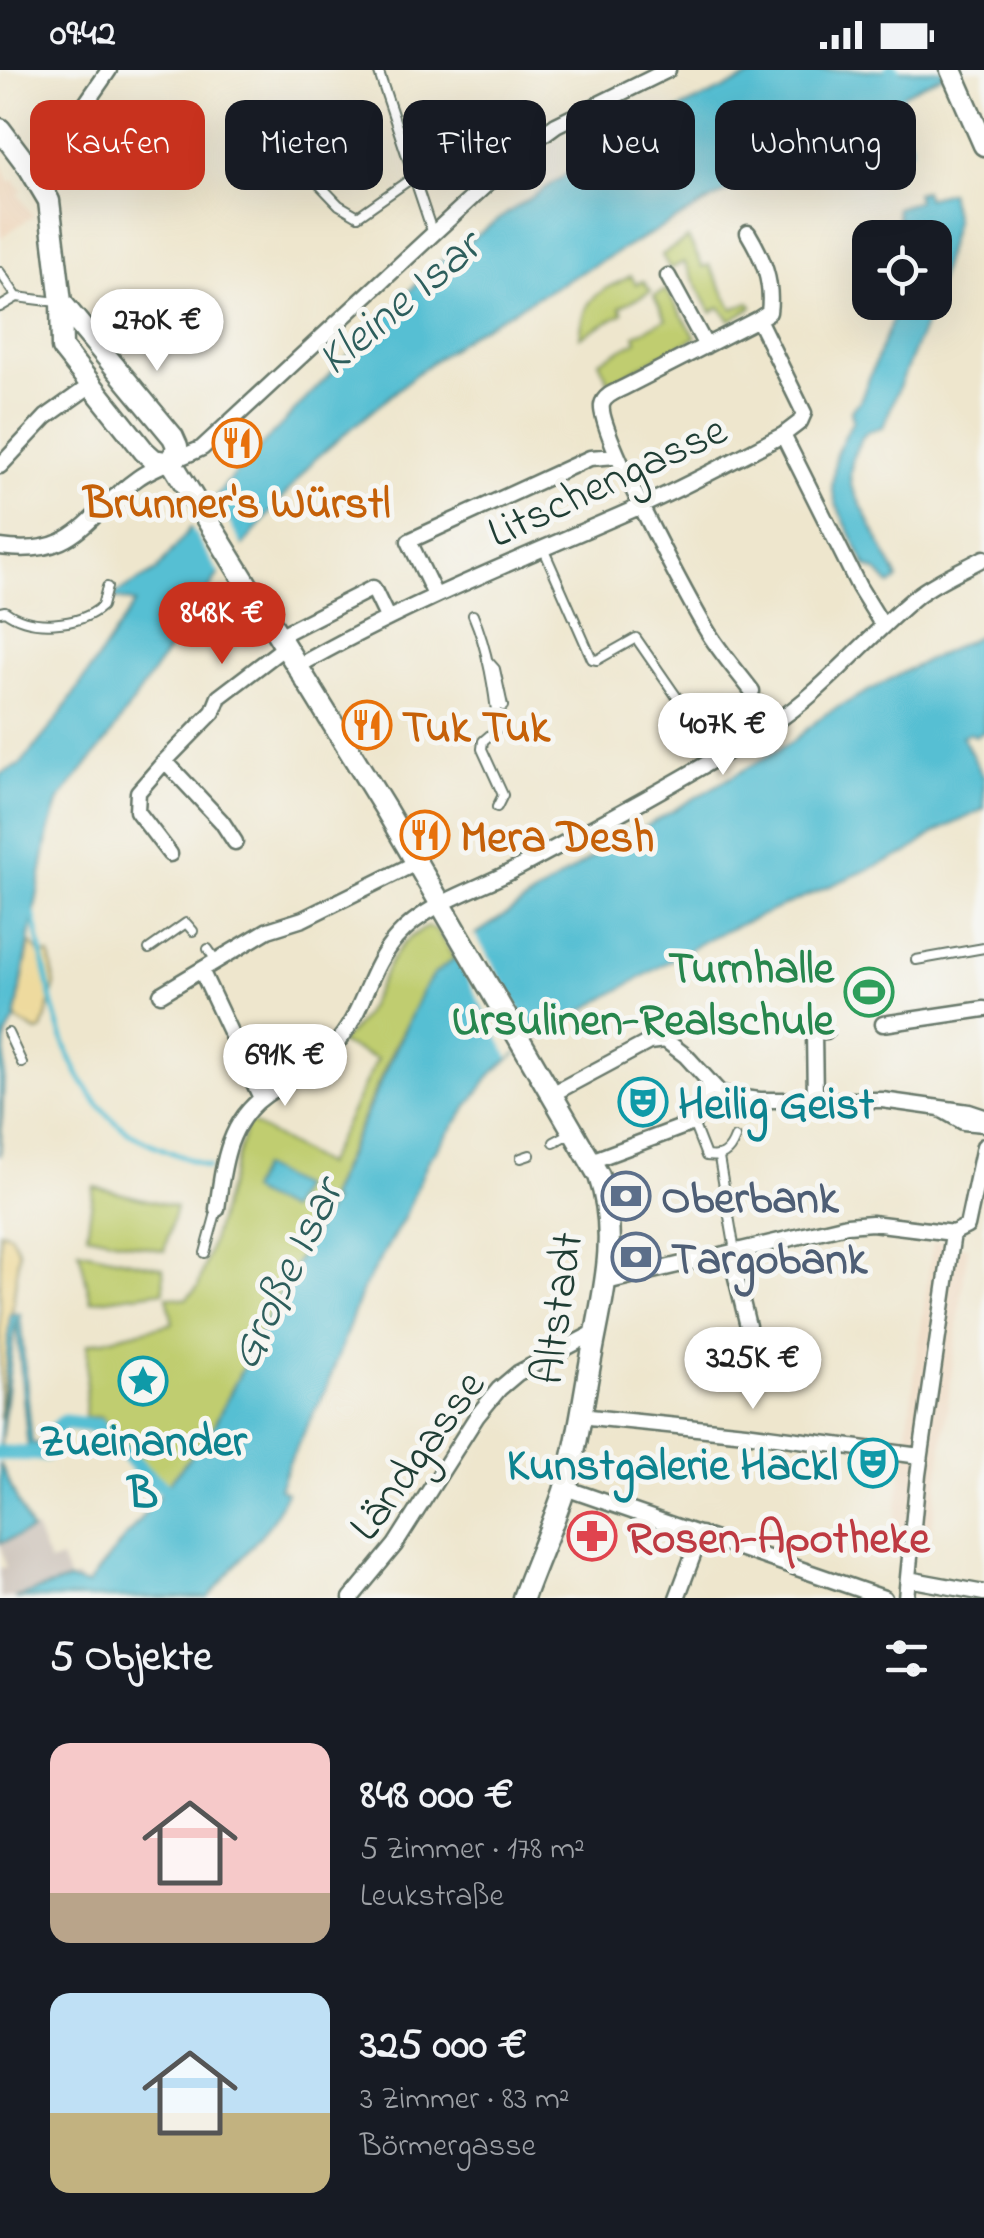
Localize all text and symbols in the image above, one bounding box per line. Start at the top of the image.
text: 09:42 [50,7,116,63]
chip: Kaufen [30,100,205,190]
chip: Mieten [225,100,383,190]
chip: Filter [403,100,546,190]
chip: Neu [566,100,695,190]
chip: Wohnung [715,100,916,190]
water label: Kleine Isar [303,212,501,394]
map controls [852,220,952,320]
button: locate [852,220,952,320]
pin: 270K € [76,289,238,374]
text: 270K € [113,298,201,345]
street label: Litschengasse [478,399,740,569]
restaurant icon: Brunner's Würstl [211,417,263,469]
place label: Brunner's Würstl [81,473,391,539]
pin: 848K € [141,582,303,667]
text: 848K € [180,591,264,638]
pin: 407K € [642,693,804,778]
place label: Tuk Tuk [402,697,551,763]
restaurant icon: Tuk Tuk [341,699,393,751]
text: 407K € [680,702,766,749]
place label: Mera Desh [460,807,654,873]
restaurant icon: Mera Desh [399,809,451,861]
place label: Turnhalle Ursulinen-Realschule [452,938,836,1056]
sports icon: Turnhalle Ursulinen-Realschule [843,966,895,1018]
pin: 691K € [204,1024,366,1109]
text: 691K € [245,1033,325,1080]
place label: Heilig Geist [678,1074,875,1142]
theatre icon: Heilig Geist [617,1076,669,1128]
water label: Große Isar [211,1164,366,1382]
place label: Oberbank [661,1168,840,1234]
bank icon: Oberbank [600,1170,652,1222]
street label: Altstadt [517,1228,603,1389]
place label: Targobank [671,1229,869,1297]
bank icon: Targobank [610,1231,662,1283]
pin: 325K € [672,1327,834,1412]
text: 325K € [706,1336,800,1383]
place icon: Zueinander B [117,1355,169,1407]
street label: Ländgasse [334,1357,505,1557]
place label: Zueinander B [39,1411,248,1529]
place label: Kunstgalerie Hackl [507,1435,838,1503]
theatre icon: Kunstgalerie Hackl [847,1437,899,1489]
place label: Rosen-Apotheke [627,1508,931,1574]
pharmacy icon: Rosen-Apotheke [566,1510,618,1562]
text: 5 Objekte [50,1628,212,1689]
icon: filters [879,1631,934,1686]
text: 848 000 € [360,1766,514,1827]
icon: home [130,1783,250,1903]
text: 5 Zimmer · 178 m² [360,1827,585,1874]
text: Leukstraße [360,1874,504,1921]
text: 325 000 € [360,2016,527,2077]
icon: home [130,2033,250,2153]
text: 3 Zimmer · 83 m² [360,2077,569,2124]
text: Börmergasse [360,2124,536,2171]

